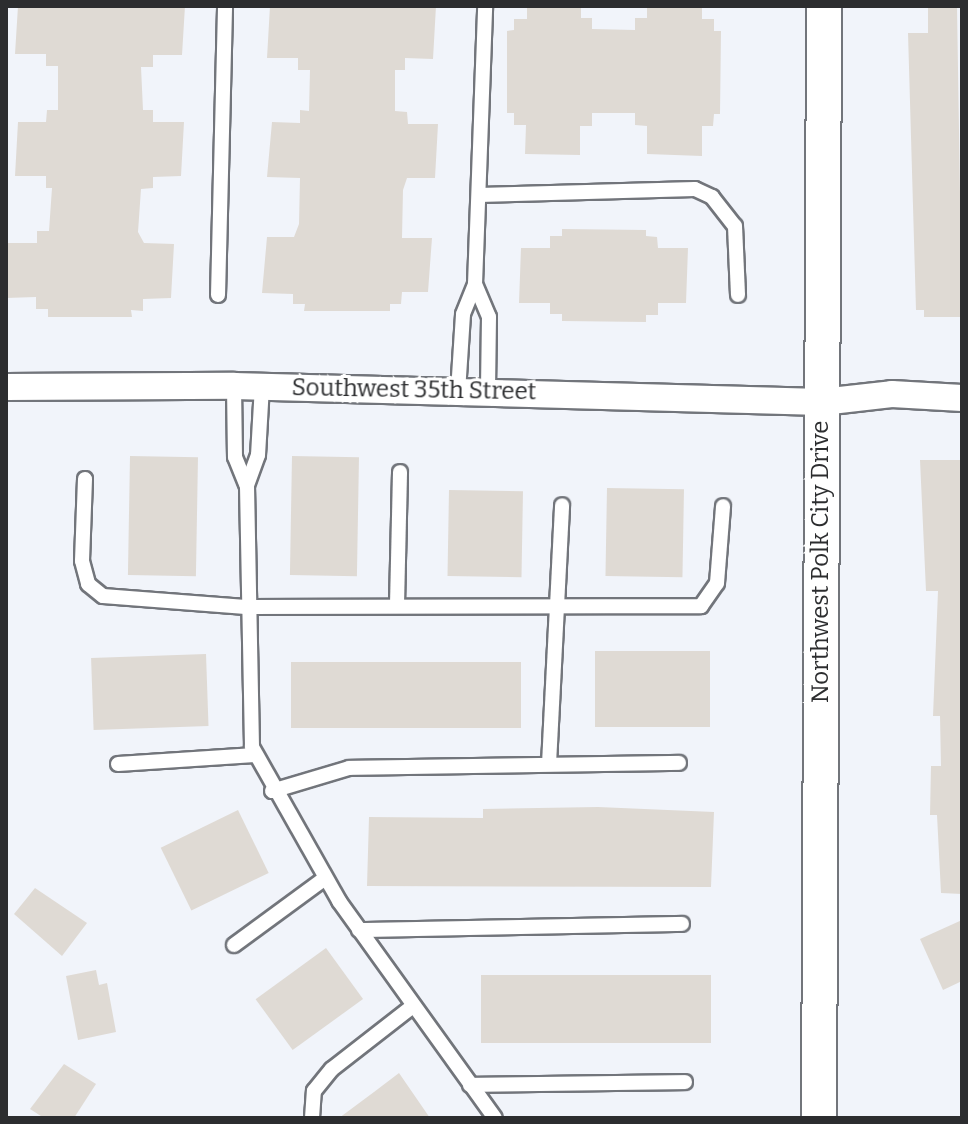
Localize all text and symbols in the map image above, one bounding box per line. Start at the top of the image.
street label: Southwest 35th Street [291,373,537,407]
street label: Northwest Polk City Drive [807,421,835,703]

